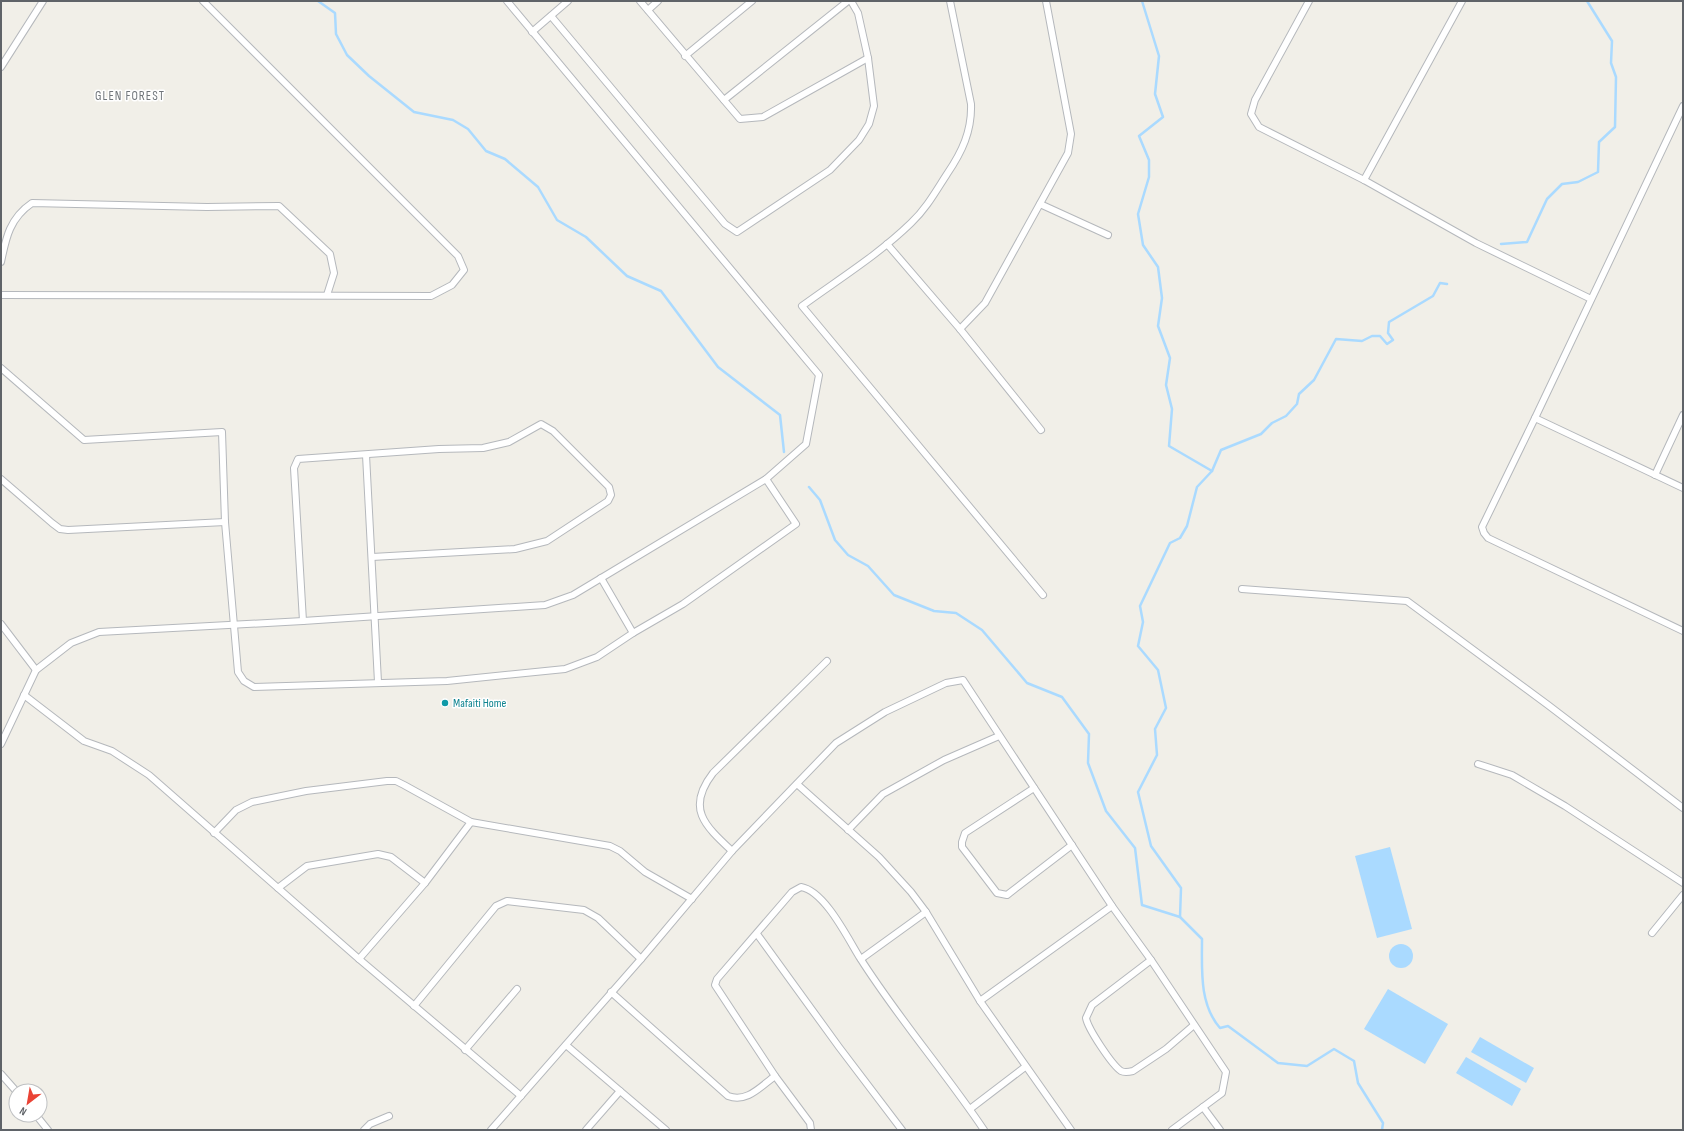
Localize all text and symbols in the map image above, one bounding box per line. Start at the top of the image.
district label: GLEN FOREST [95,88,165,104]
place label: Mafaiti Home [453,696,507,711]
marker: Mafaiti Home [440,698,450,708]
north arrow [8,1083,48,1123]
text: N [17,1104,29,1118]

